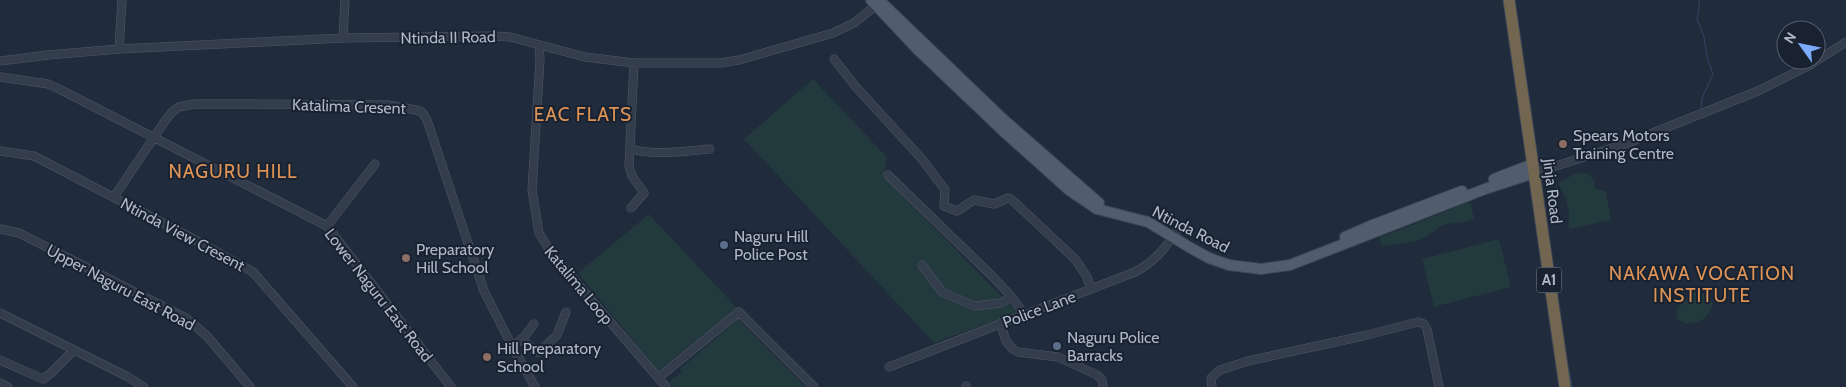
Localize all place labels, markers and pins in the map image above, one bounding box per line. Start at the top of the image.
place label: Spears Motors Training Centre [1573,126,1674,163]
marker: Spears Motors Training Centre [1557,138,1569,150]
place label: Naguru Hill Police Post [734,227,808,264]
marker: Naguru Hill Police Post [718,239,730,251]
place label: Preparatory Hill School [416,240,494,277]
marker: Preparatory Hill School [400,252,412,264]
place label: Naguru Police Barracks [1067,328,1159,365]
place label: Hill Preparatory School [497,339,601,376]
marker: Naguru Police Barracks [1051,340,1063,352]
marker: Hill Preparatory School [481,351,493,363]

